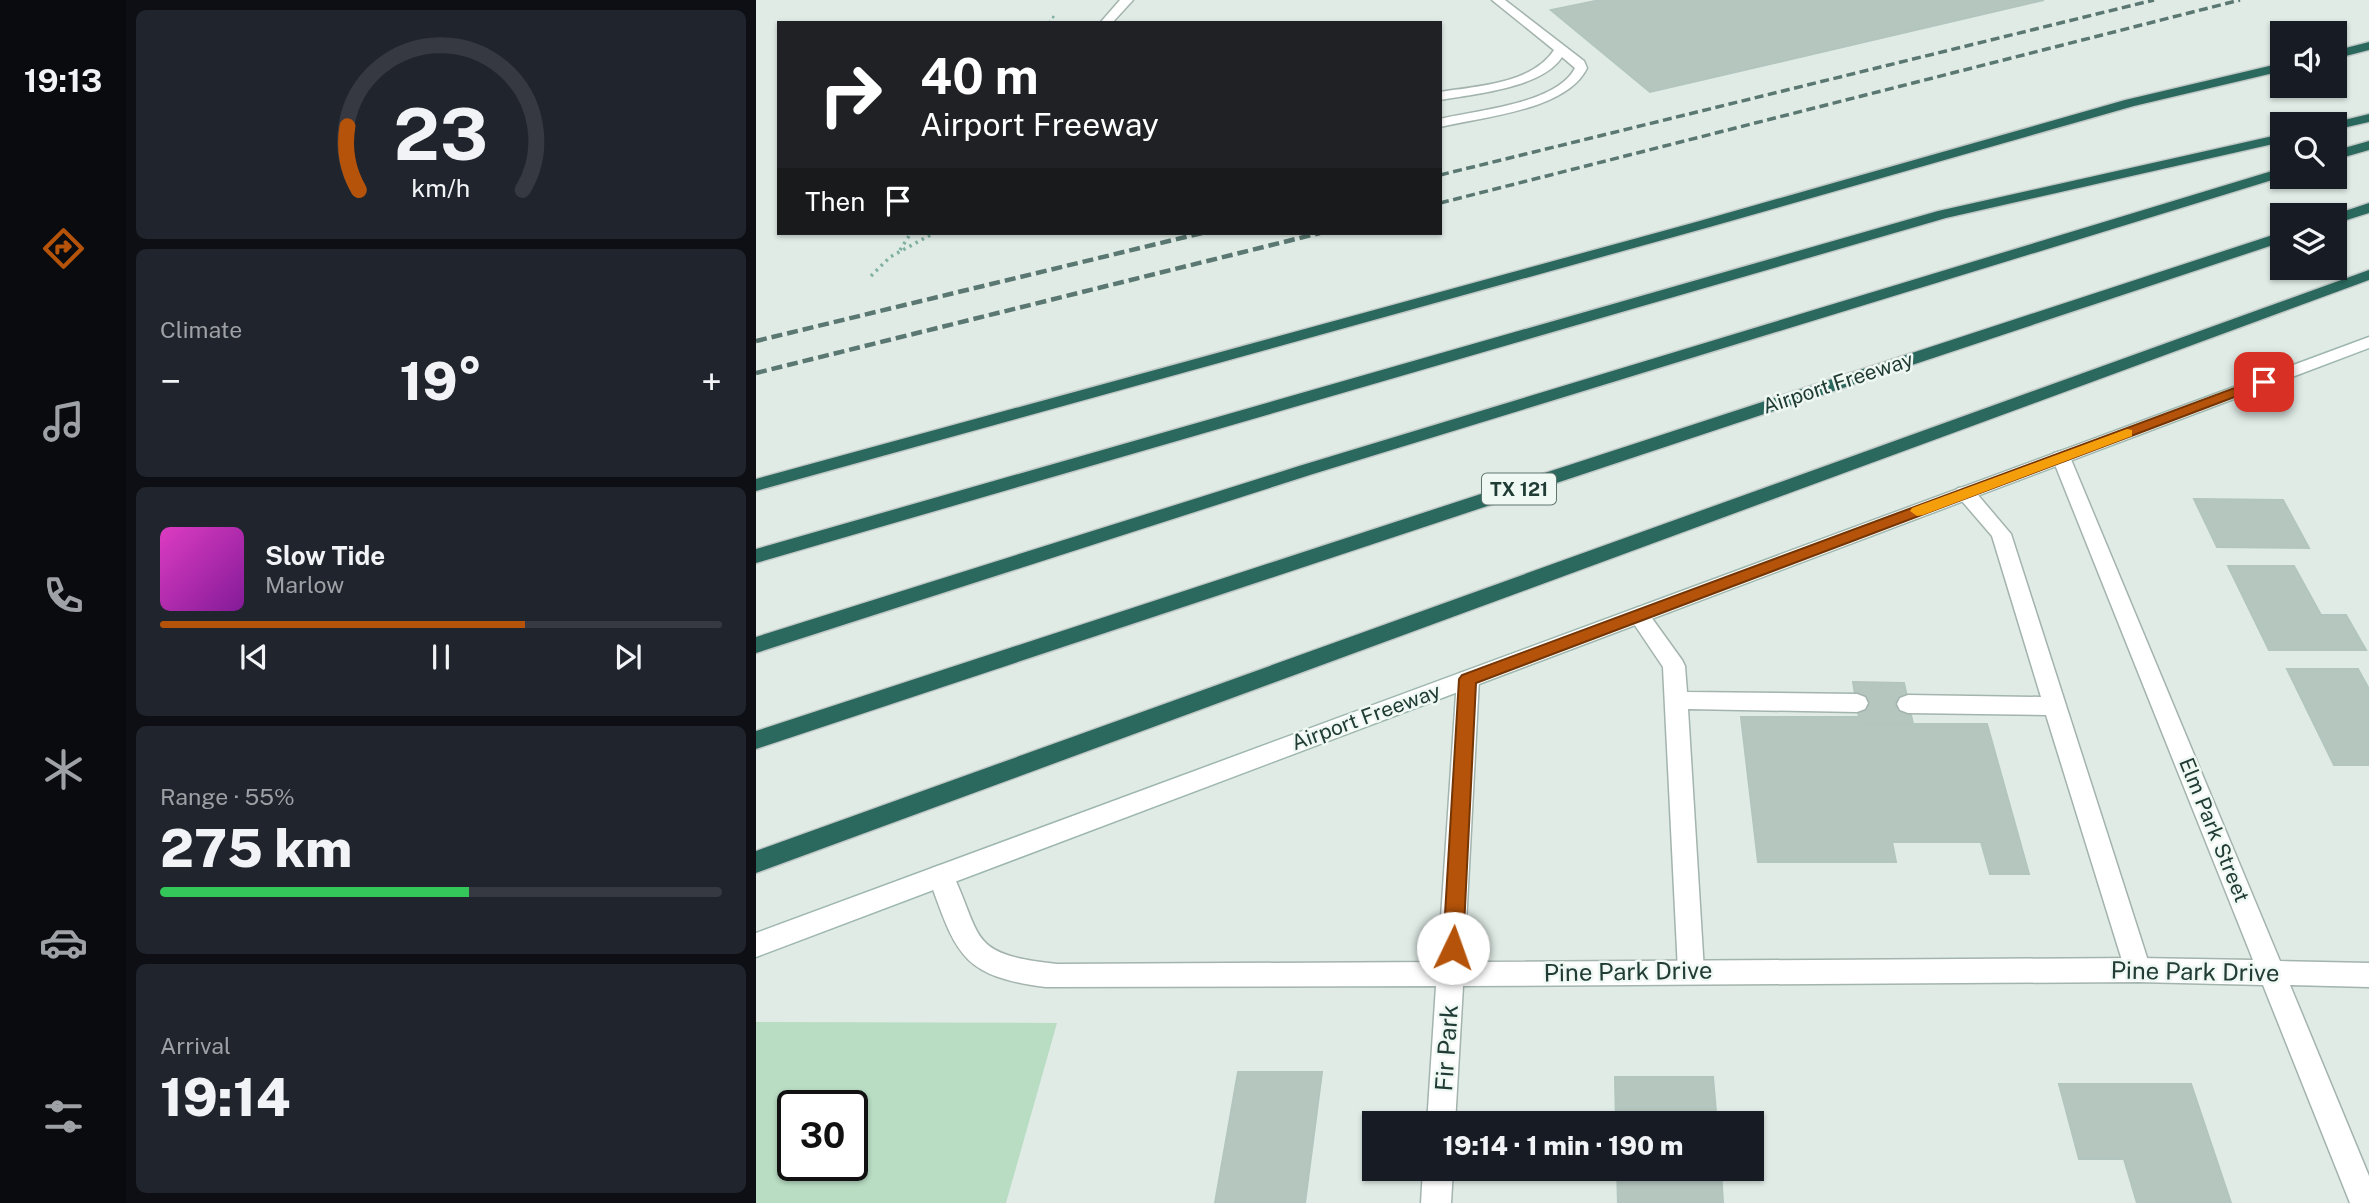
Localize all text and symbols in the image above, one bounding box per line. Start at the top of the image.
map controls [2270,21,2347,280]
button: sound [2270,21,2347,98]
text: 40 m [920,47,1039,105]
icon: right [805,49,896,140]
text: 19:13 [24,62,102,99]
text: 23 [394,92,488,177]
text: Airport Freeway [920,106,1159,143]
button: search [2270,112,2347,189]
text: km/h [412,173,470,203]
icon: arrive [879,182,917,220]
text: Then [805,186,865,217]
button: layers [2270,203,2347,280]
icon: directions [39,224,88,273]
text: Climate [160,316,242,343]
street label: Airport Freeway [1759,346,1916,419]
text: 19° [400,351,482,412]
pin [2234,352,2294,412]
text: − [160,359,181,404]
text: + [701,359,722,404]
icon: arrive [2245,363,2283,401]
icon: music [39,397,88,446]
road number: TX 121 [1482,474,1556,504]
text: Slow Tide [265,540,385,571]
icon: phone [39,571,88,620]
text: Marlow [265,571,344,598]
icon: previous [235,638,273,676]
icon: pause [422,638,460,676]
icon: next [609,638,647,676]
street label: Airport Freeway [1288,678,1444,755]
icon: climate [39,745,88,794]
street label: Elm Park Street [2174,754,2255,906]
text: Range · 55% [160,783,295,810]
text: 275 km [160,818,352,879]
position arrow [1416,911,1490,985]
icon: car [39,918,88,967]
street label: Pine Park Drive [1543,956,1713,986]
street label: Pine Park Drive [2110,956,2280,986]
street label: Fir Park [1429,1004,1463,1092]
text: Arrival [160,1032,231,1059]
text: 19:14 [160,1067,291,1128]
speed limit sign: 30 [777,1090,868,1181]
icon: filters [39,1092,88,1141]
text: 19:14 · 1 min · 190 m [1443,1130,1683,1161]

